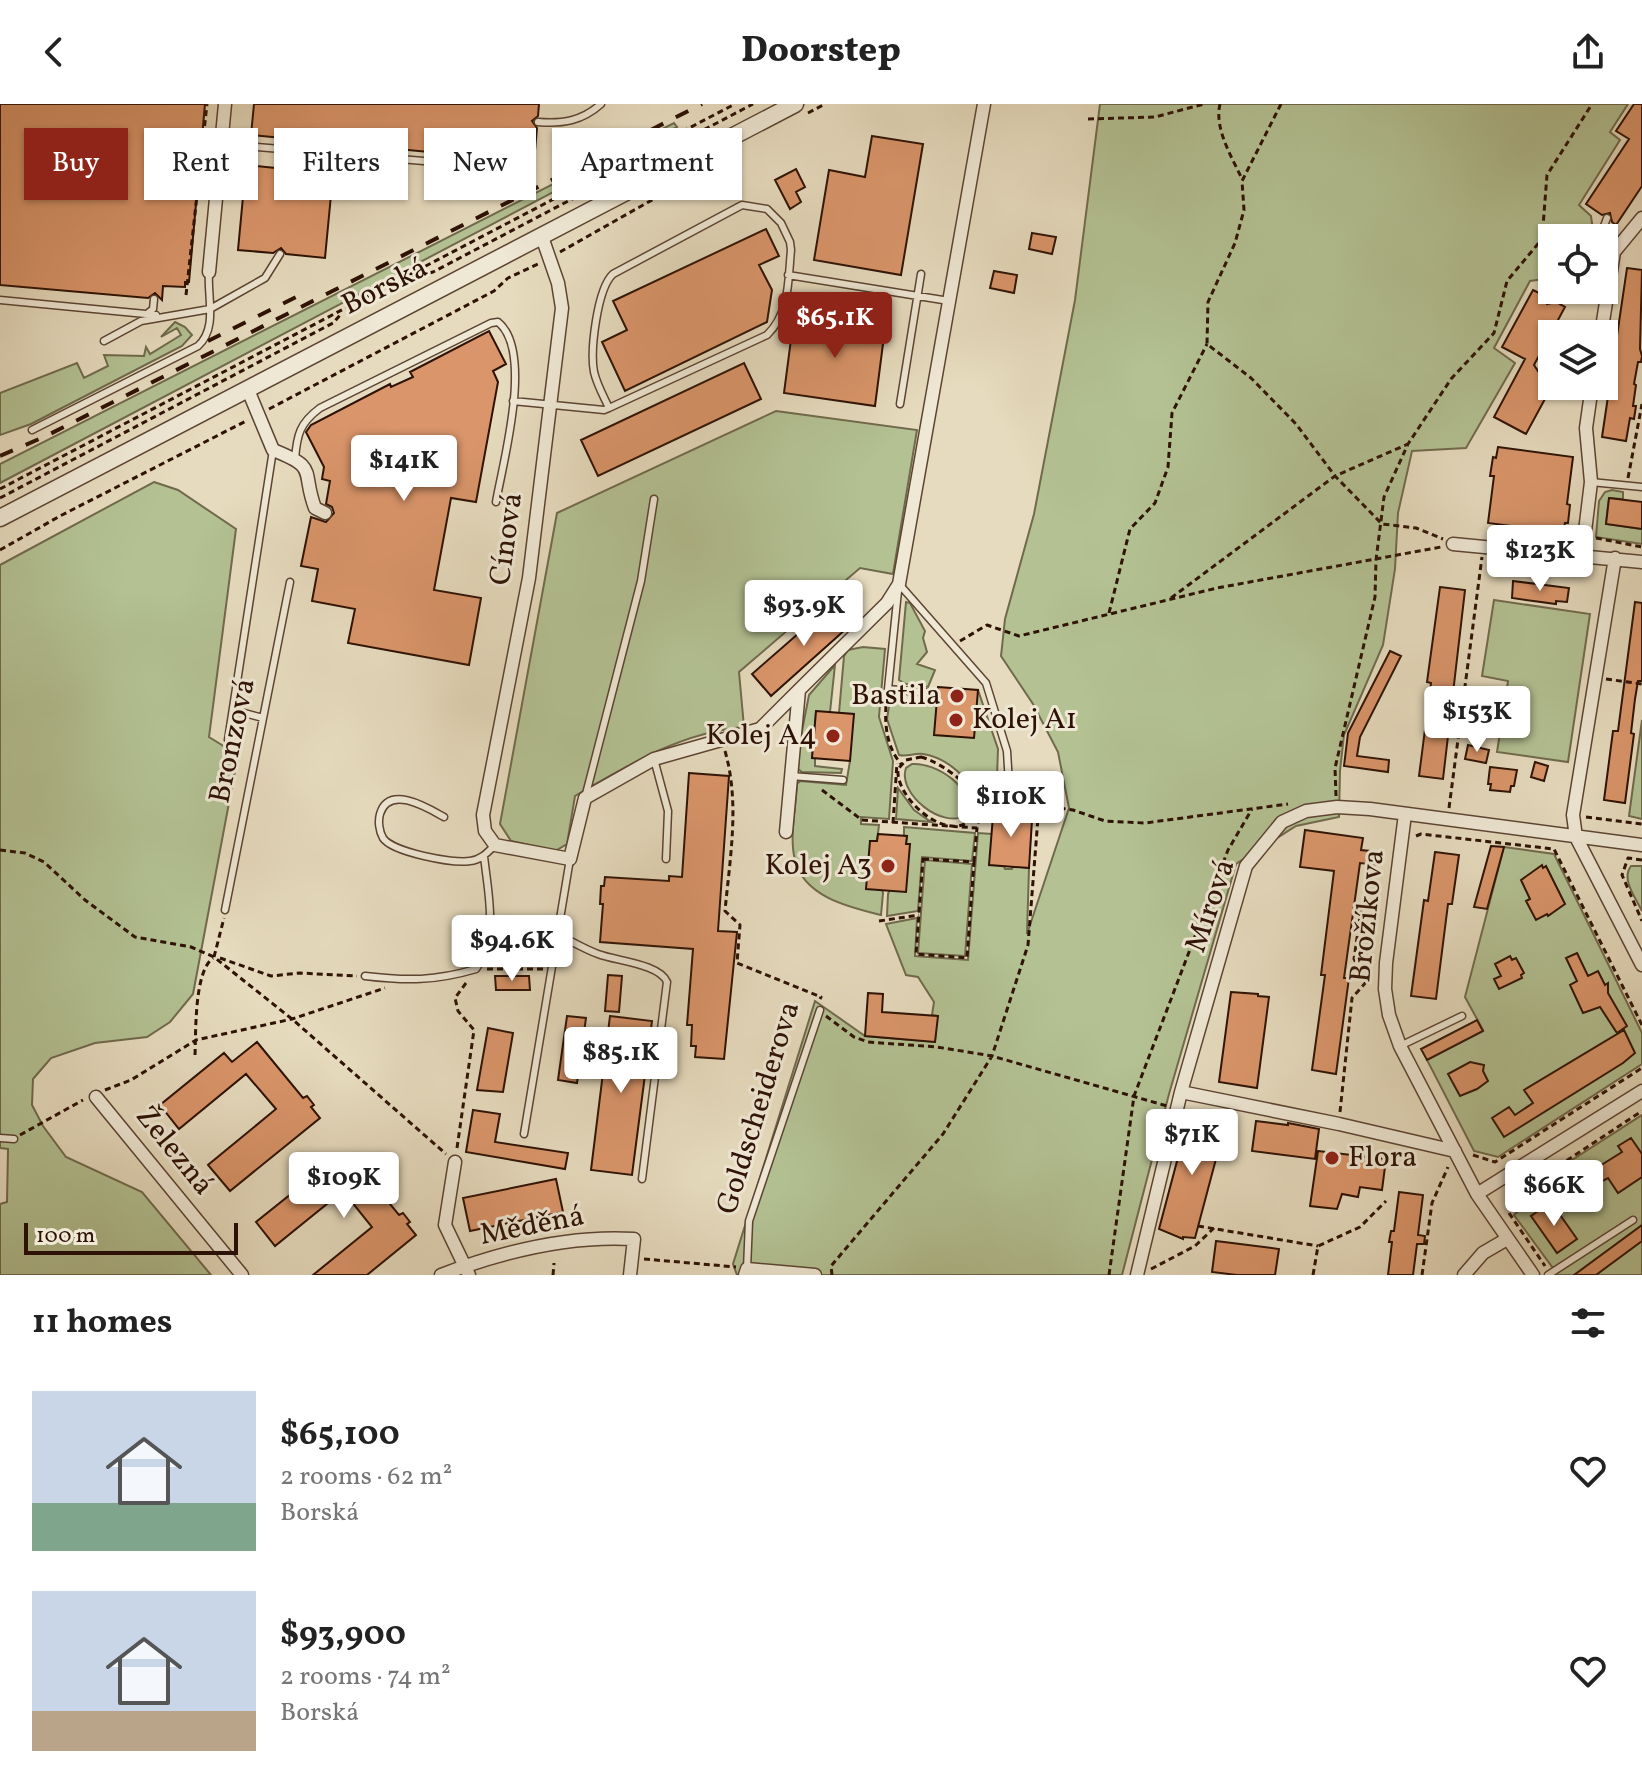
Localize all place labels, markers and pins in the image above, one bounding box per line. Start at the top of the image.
pin: $65.1K [770,292,900,360]
pin: $141K [348,435,460,503]
pin: $123K [1484,525,1596,593]
pin: $93.9K [739,580,869,648]
place label: Bastila [851,675,941,717]
pin: $153K [1421,686,1533,754]
marker: Bastila [948,687,966,705]
place label: Kolej A1 [972,699,1077,741]
marker: Kolej A1 [947,711,965,729]
place label: Kolej A4 [705,715,817,757]
marker: Kolej A4 [824,727,842,745]
pin: $110K [955,771,1067,839]
place label: Kolej A3 [765,845,872,887]
marker: Kolej A3 [879,857,897,875]
pin: $94.6K [447,915,577,983]
pin: $85.1K [556,1027,686,1095]
pin: $71K [1145,1109,1239,1177]
place label: Flora [1348,1137,1417,1179]
marker: Flora [1323,1149,1341,1167]
pin: $109K [288,1152,400,1220]
pin: $66K [1507,1160,1601,1228]

